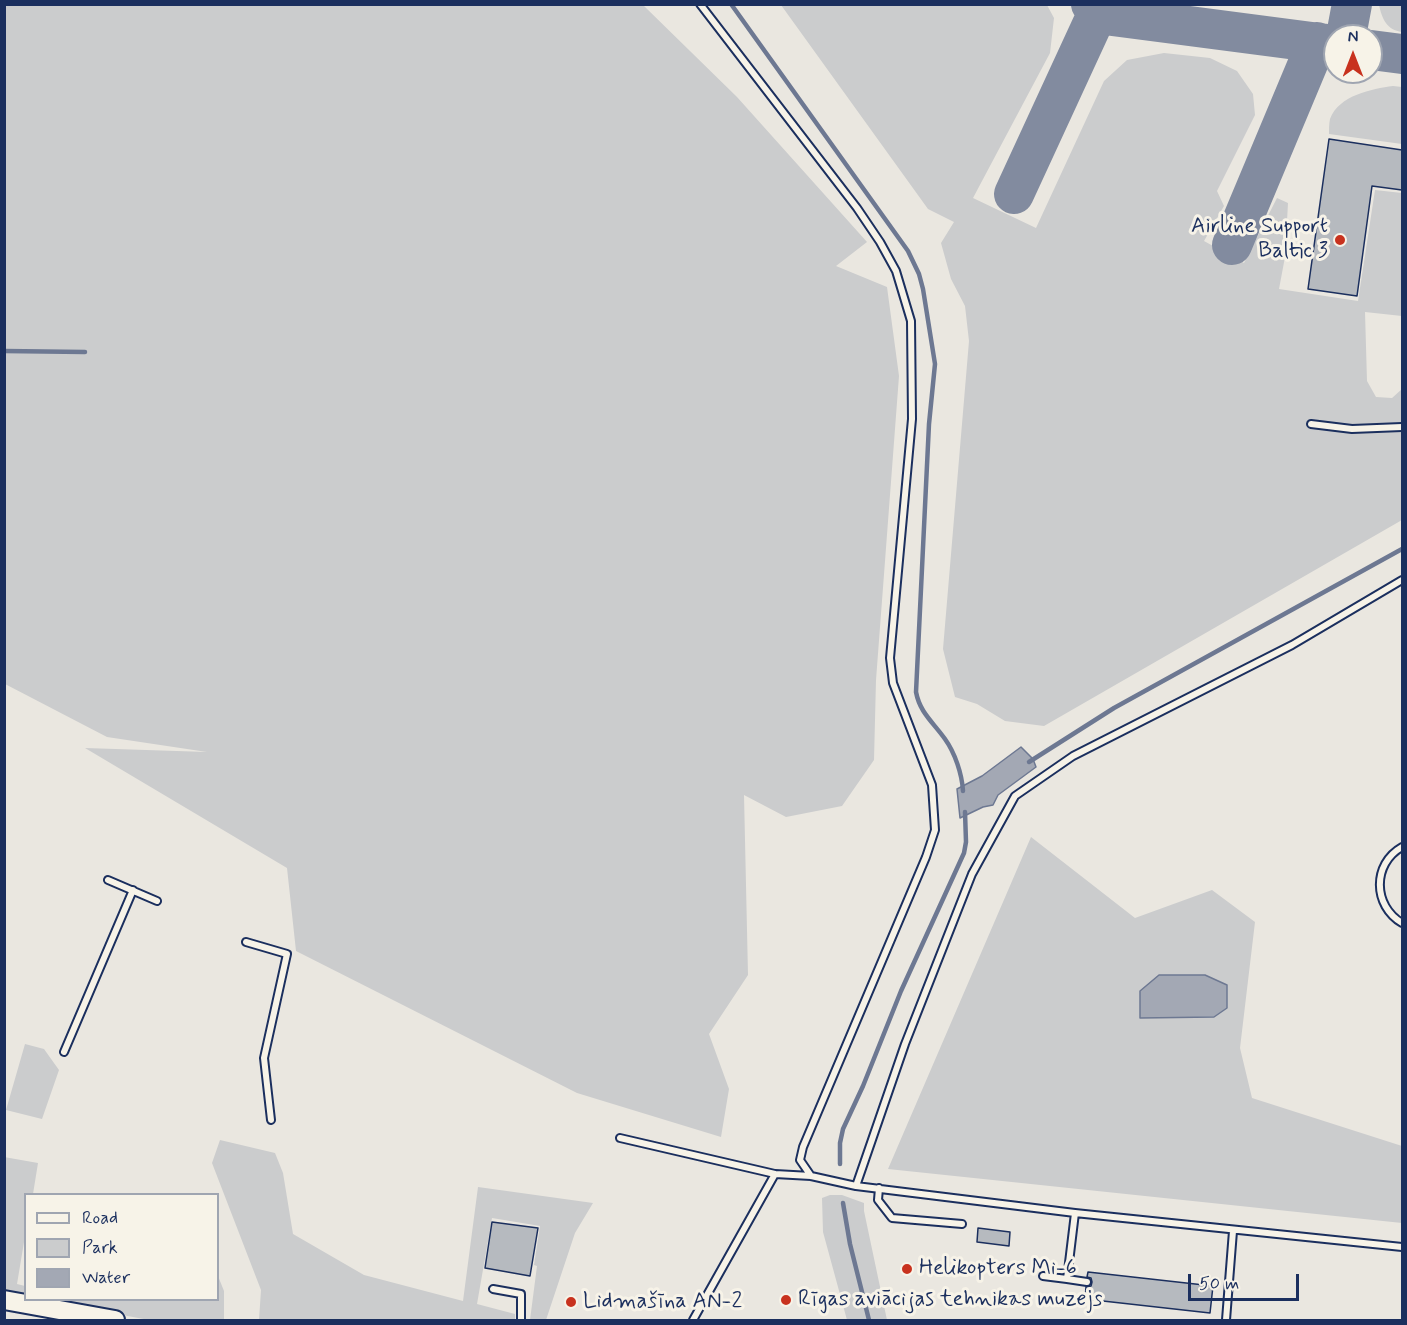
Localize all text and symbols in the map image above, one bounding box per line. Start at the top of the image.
north arrow [1323,24,1383,84]
text: N [1348,27,1358,48]
place label: Airline Support Baltic 3 [1191,214,1328,266]
marker: Airline Support Baltic 3 [1333,233,1347,247]
legend [24,1193,219,1301]
text: Road [82,1206,118,1230]
text: Park [82,1236,118,1260]
place label: Helikopters Mi-6 [919,1256,1077,1282]
marker: Helikopters Mi-6 [900,1262,914,1276]
scale bar [1191,1262,1302,1300]
text: Water [82,1266,130,1290]
text: 50 m [1199,1272,1239,1296]
place label: Rīgas aviācijas tehnikas muzejs [798,1287,1102,1313]
place label: Lidmašīna AN-2 [583,1289,742,1315]
marker: Rīgas aviācijas tehnikas muzejs [779,1293,793,1307]
marker: Lidmašīna AN-2 [564,1295,578,1309]

